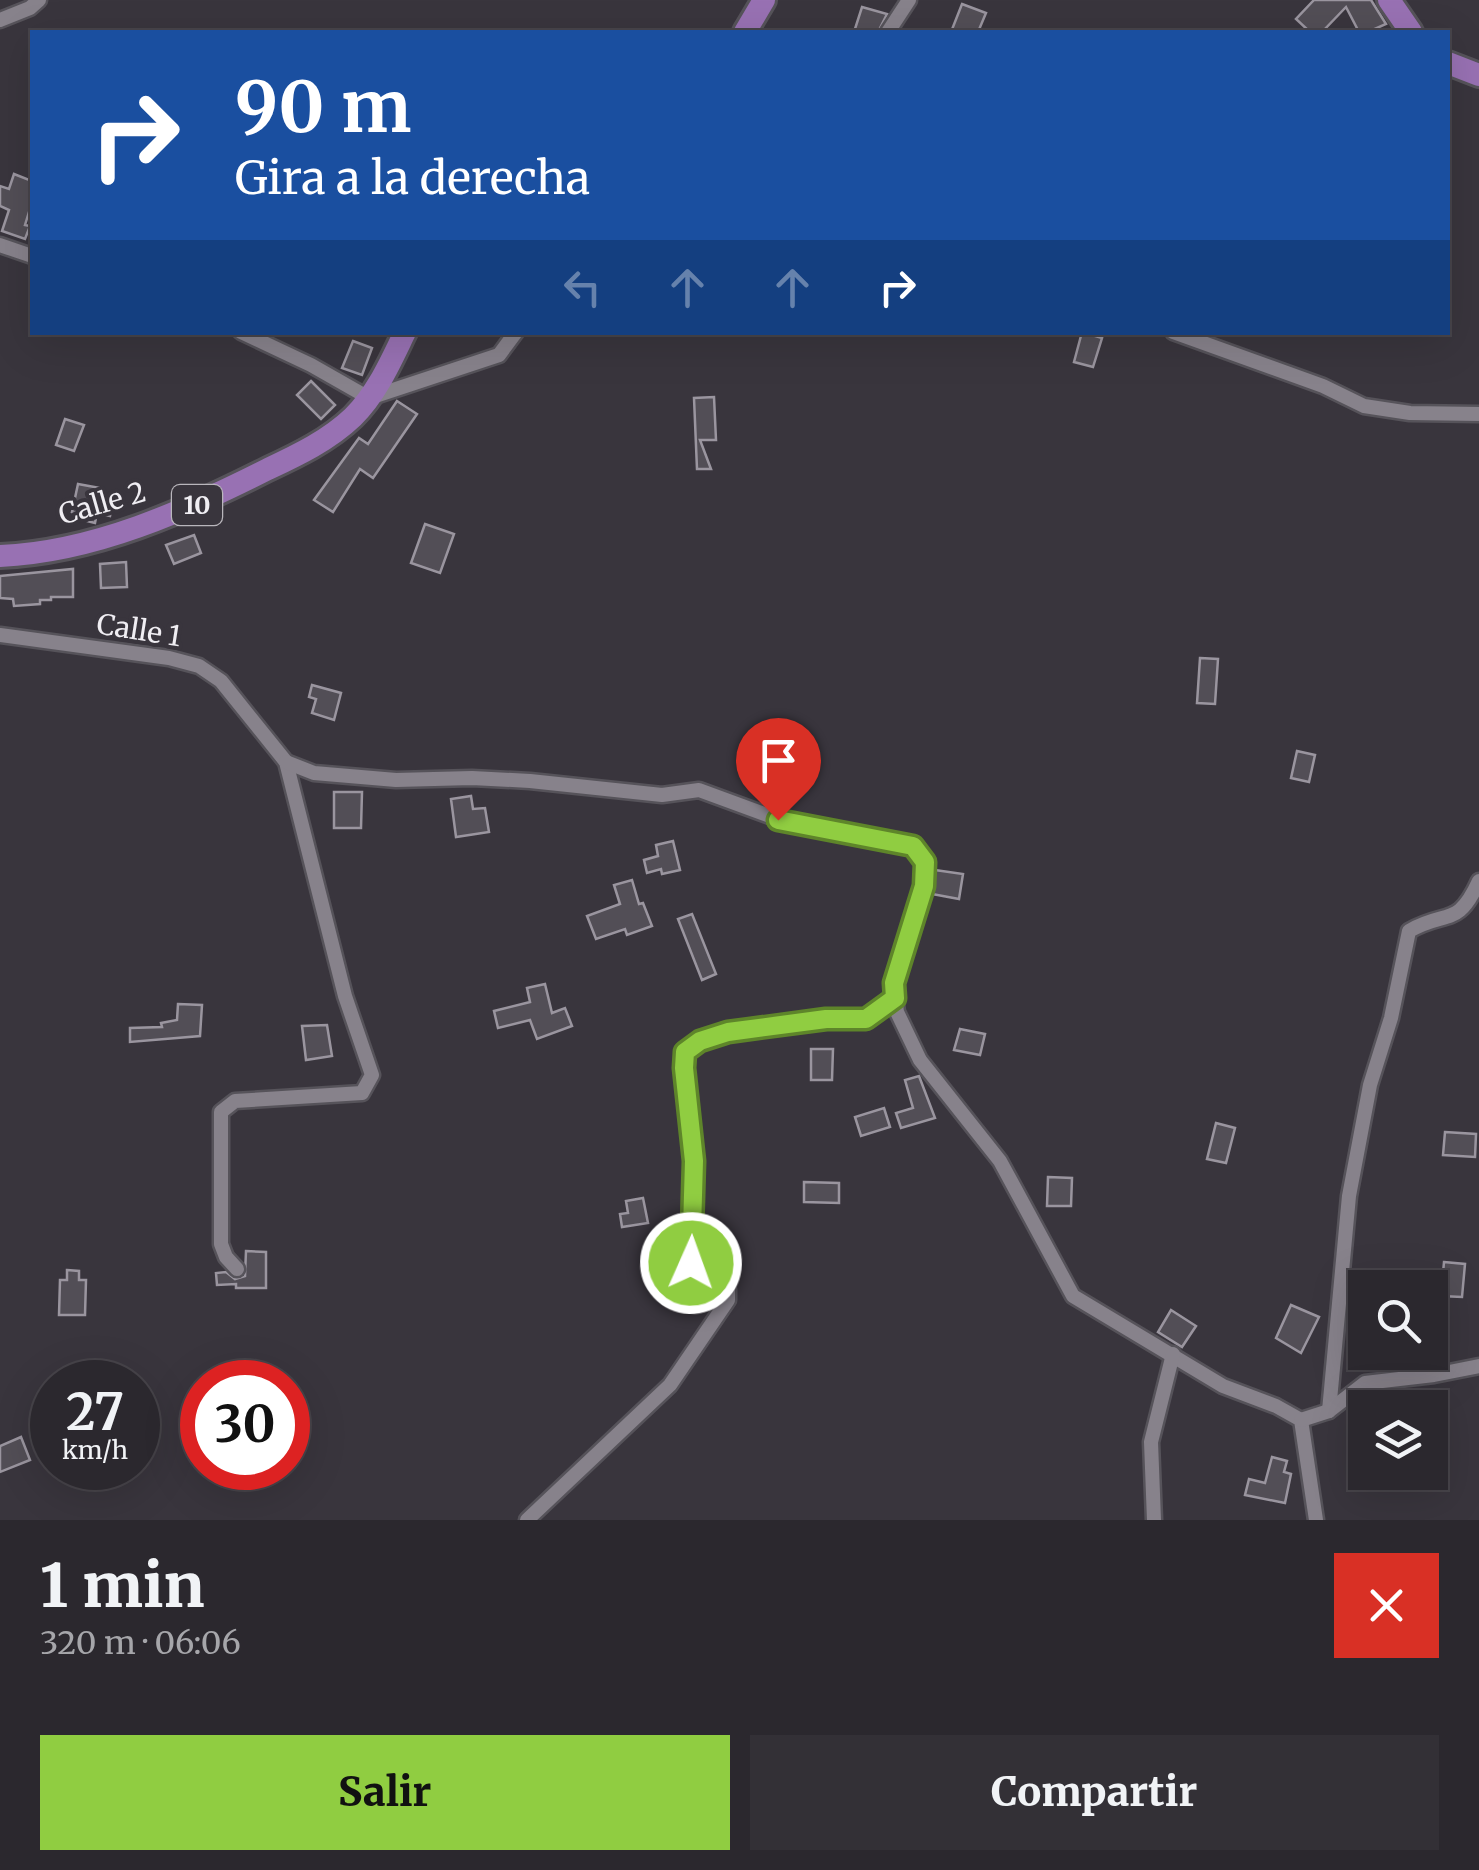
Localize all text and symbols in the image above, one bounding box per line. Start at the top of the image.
text: 90 m [235,63,412,151]
icon: right [70,70,200,200]
text: Gira a la derecha [235,150,590,206]
icon: left [555,260,610,315]
icon: ahead [660,260,715,315]
icon: ahead [765,260,820,315]
icon: right [870,260,925,315]
street label: Calle 2 [54,473,150,533]
road number: 10 [172,485,222,525]
street label: Calle 1 [94,606,184,654]
pin [736,718,821,821]
icon: arrive [751,733,806,788]
position arrow [639,1211,743,1315]
map controls [1348,1270,1448,1490]
button: search [1348,1270,1448,1370]
speed limit sign: 30 [180,1360,310,1490]
text: 27 [66,1381,124,1444]
button: layers [1348,1390,1448,1490]
text: km/h [62,1434,128,1466]
text: 1 min [40,1548,204,1623]
button: close [1334,1553,1439,1658]
text: 320 m · 06:06 [40,1623,241,1663]
button: Salir [40,1735,730,1850]
button: Compartir [750,1735,1439,1850]

